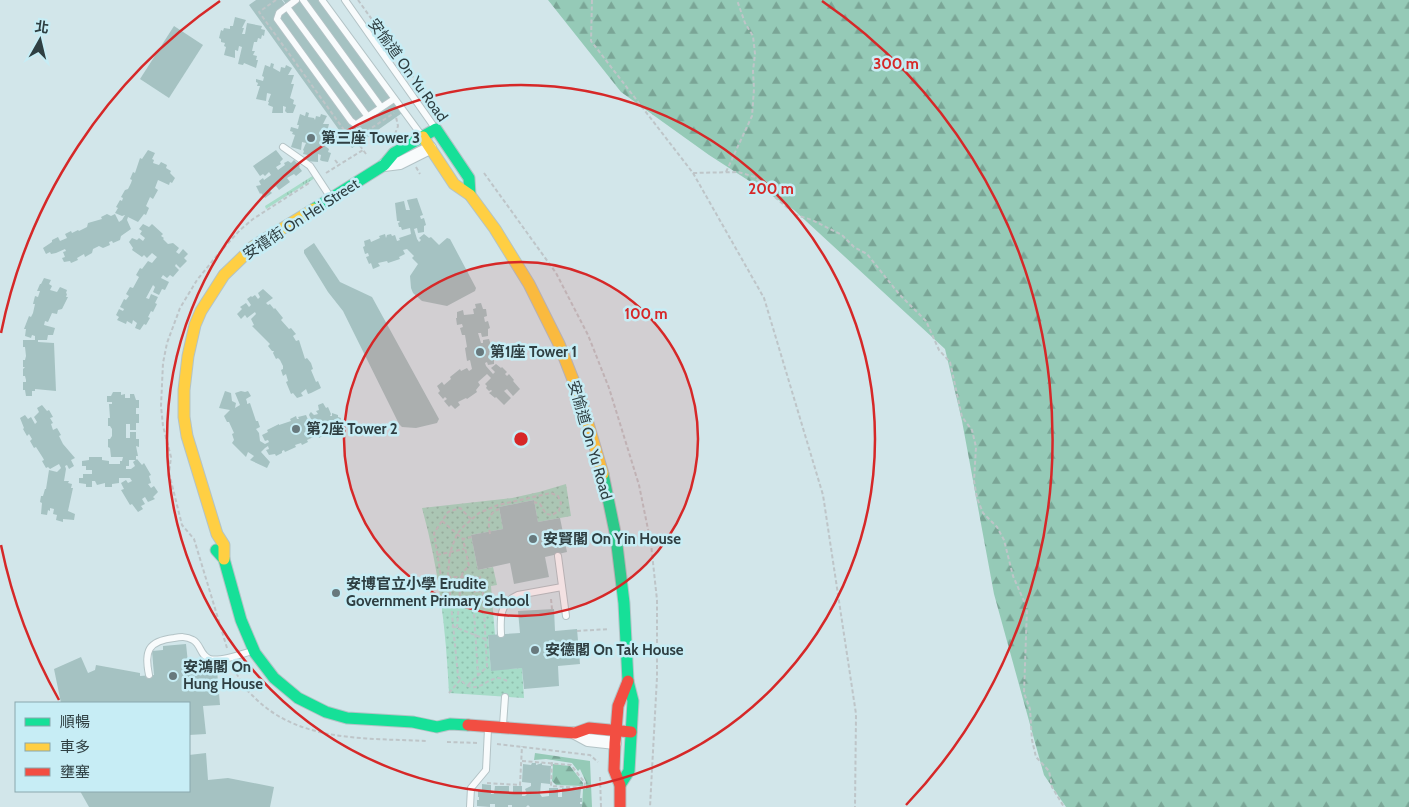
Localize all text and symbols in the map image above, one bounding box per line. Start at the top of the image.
north arrow [15,15,65,65]
street label: 安愉道 On Yu Road [365,15,451,125]
text: 北 [34,17,50,37]
text: 300 m [873,55,919,73]
place label: 第三座 Tower 3 [321,129,420,147]
marker: 第三座 Tower 3 [305,132,317,144]
street label: 安禧街 On Hei Street [240,175,362,263]
text: 200 m [748,180,794,198]
text: 100 m [624,305,668,323]
place label: 第1座 Tower 1 [490,343,577,361]
marker: 第1座 Tower 1 [474,346,486,358]
street label: 安愉道 On Yu Road [564,378,616,502]
place label: 第2座 Tower 2 [306,420,398,438]
marker: 第2座 Tower 2 [290,423,302,435]
centre of rings [512,430,530,448]
place label: 安賢閣 On Yin House [543,530,681,548]
marker: 安賢閣 On Yin House [527,533,539,545]
place label: 安博官立小學 Erudite Government Primary School [346,575,529,610]
marker: 安博官立小學 Erudite Government Primary School [330,587,342,599]
place label: 安德閣 On Tak House [545,641,684,659]
marker: 安德閣 On Tak House [529,644,541,656]
place label: 安鴻閣 On Hung House [183,658,263,693]
marker: 安鴻閣 On Hung House [167,670,179,682]
legend [15,702,190,792]
text: 順暢 [60,713,90,731]
text: 車多 [60,738,90,756]
text: 壅塞 [60,763,90,781]

